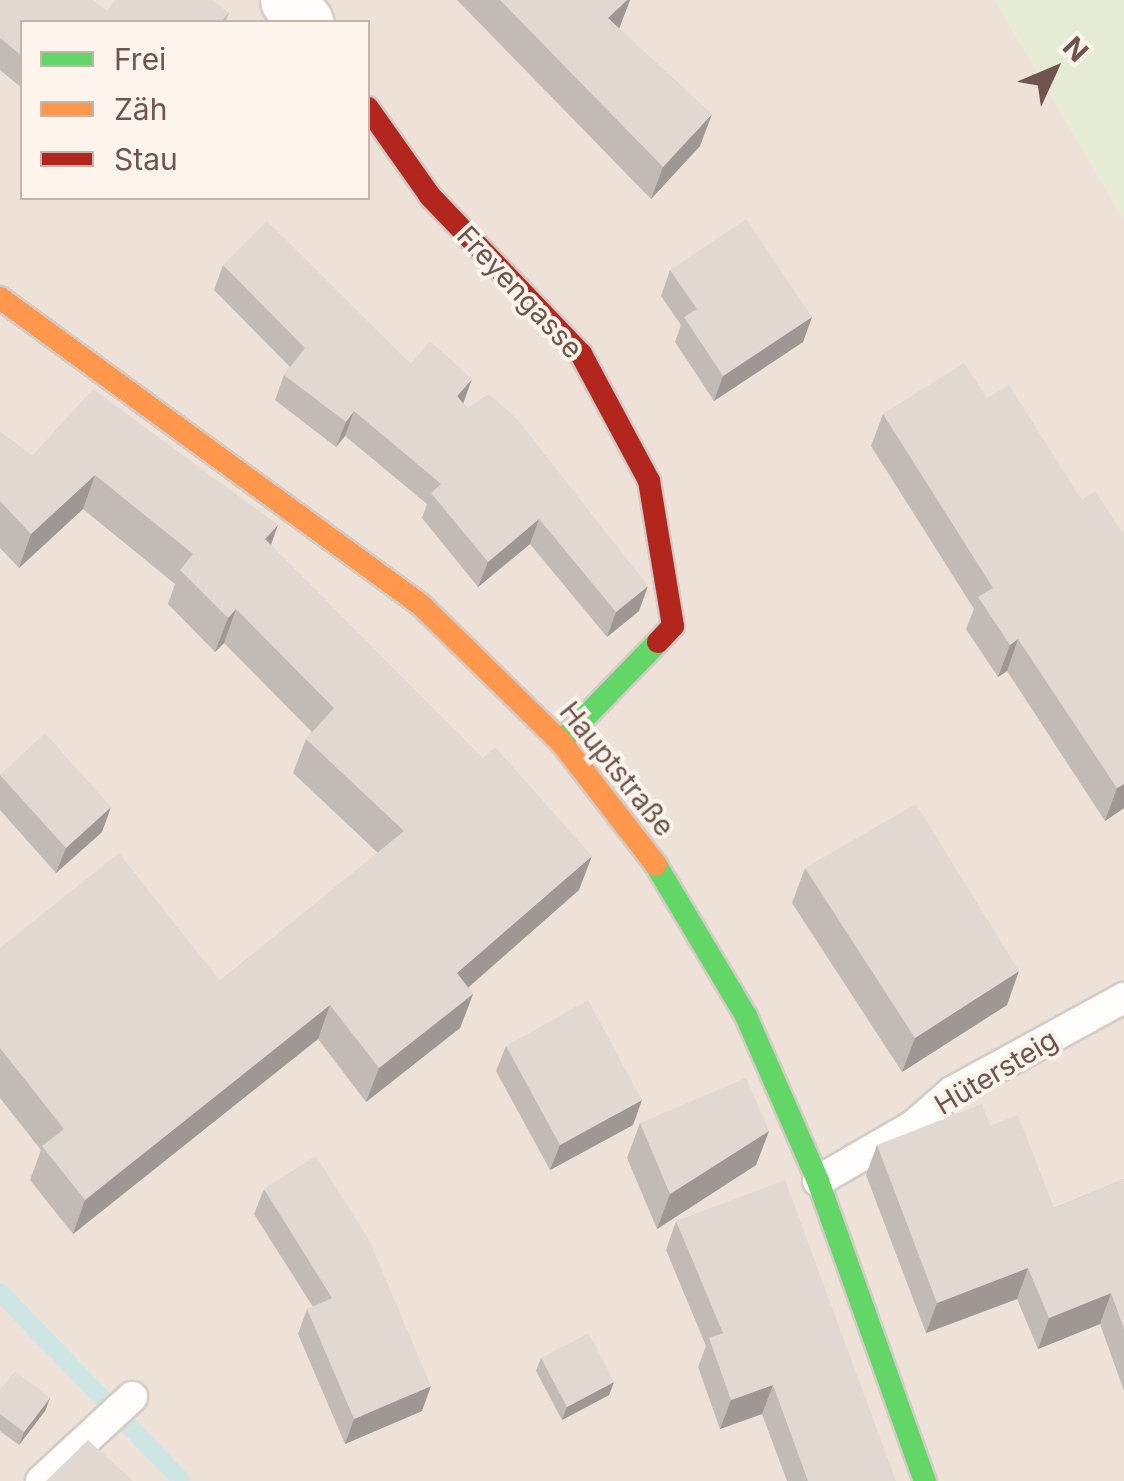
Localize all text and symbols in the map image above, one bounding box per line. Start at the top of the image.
legend [20,20,370,200]
north arrow [1004,20,1104,120]
text: N [1056,30,1095,69]
text: Frei [114,41,166,77]
text: Zäh [114,91,167,127]
text: Stau [114,141,178,177]
street label: Freyengasse [450,219,590,365]
street label: Hauptstraße [553,695,681,843]
street label: Hütersteig [929,1022,1063,1122]

